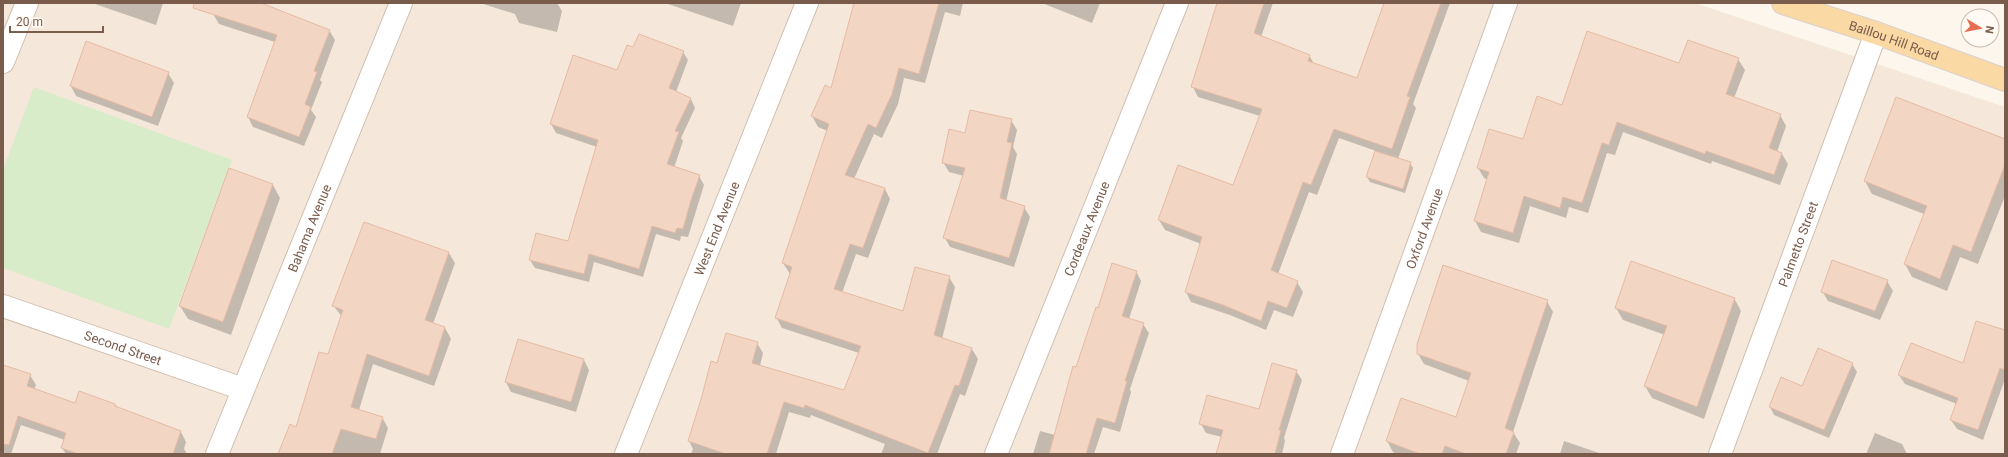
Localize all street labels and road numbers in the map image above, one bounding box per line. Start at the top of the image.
street label: Baillou Hill Road [1847,18,1941,63]
street label: West End Avenue [691,179,743,278]
street label: Cordeaux Avenue [1061,179,1113,278]
street label: Bahama Avenue [285,182,334,274]
street label: Oxford Avenue [1403,186,1446,271]
street label: Palmetto Street [1776,199,1821,289]
street label: Second Street [82,328,164,368]

